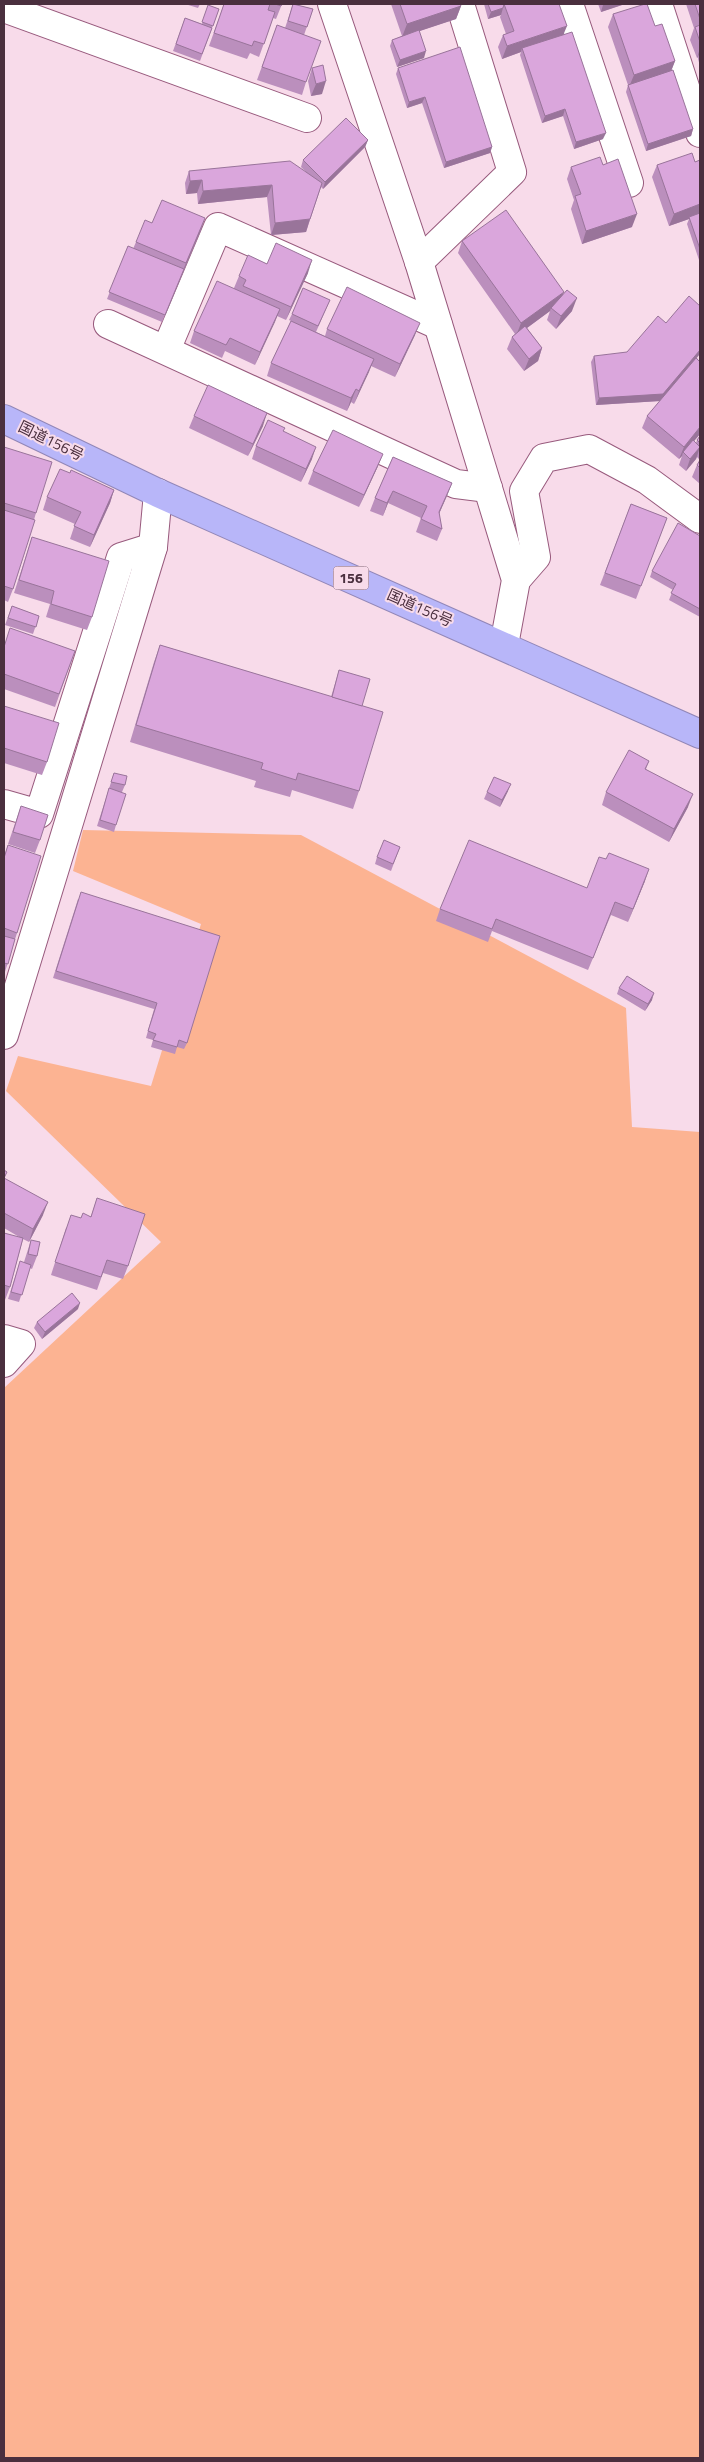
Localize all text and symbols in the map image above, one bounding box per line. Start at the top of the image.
street label: 国道156号 [15,415,88,466]
road number: 156 [334,566,368,590]
street label: 国道156号 [383,583,457,632]

